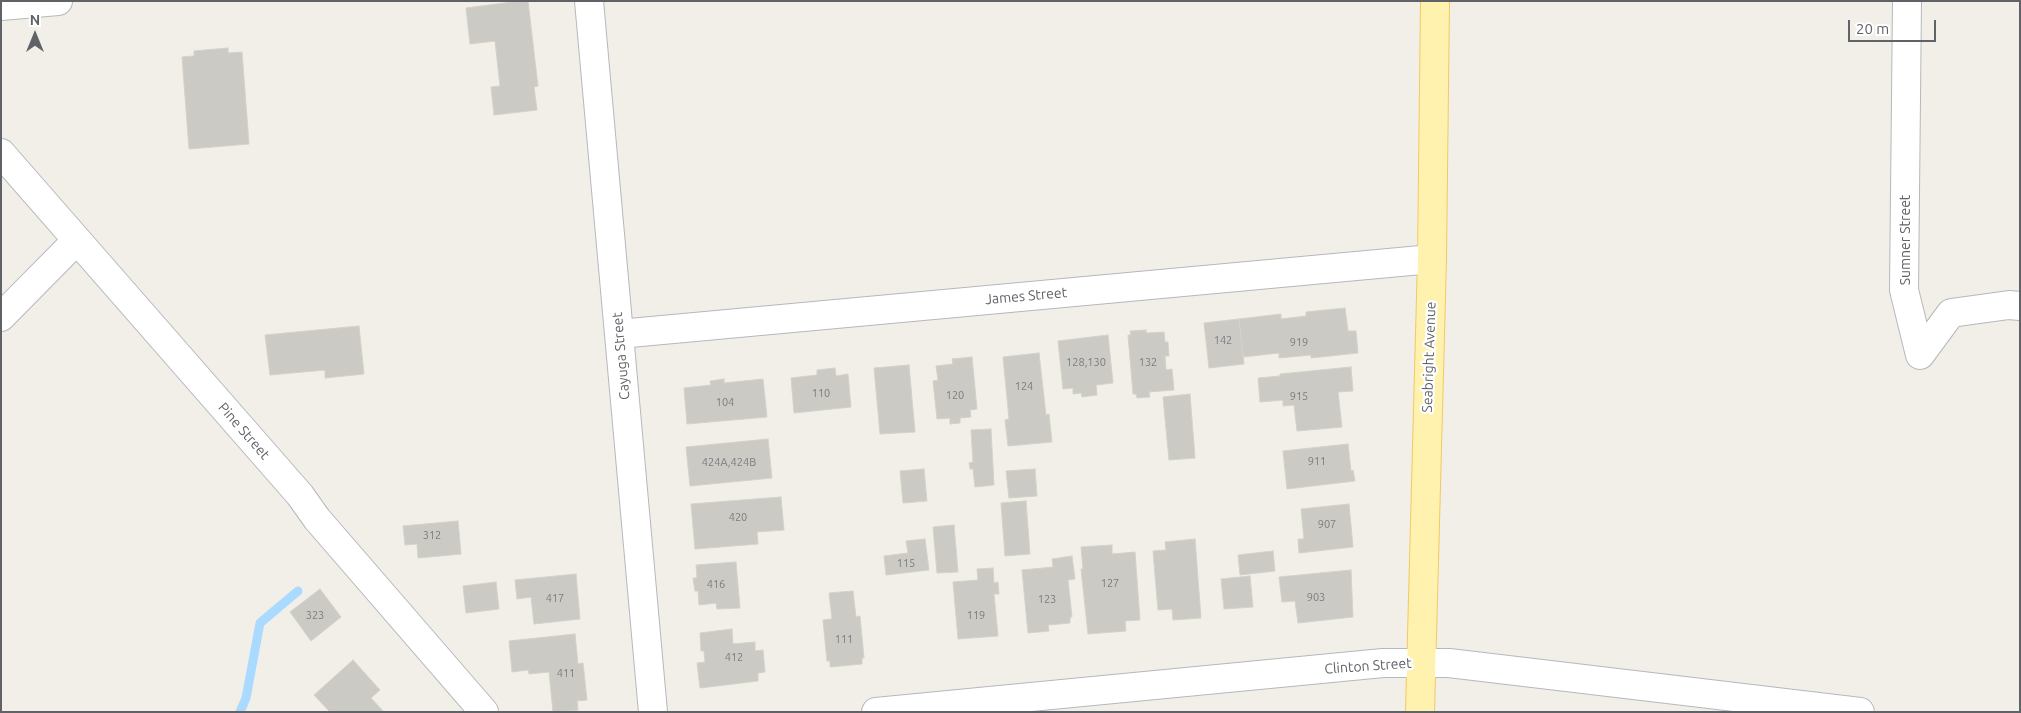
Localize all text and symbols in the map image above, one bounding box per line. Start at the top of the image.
north arrow [10,10,60,60]
scale bar [1851,10,1938,42]
text: N [30,12,40,28]
text: 20 m [1856,20,1889,37]
street label: Sumner Street [1897,195,1913,285]
street label: James Street [984,284,1068,308]
street label: Seabright Avenue [1419,301,1439,413]
street label: Cayuga Street [609,311,633,401]
house number: 142 [1214,333,1232,347]
house number: 919 [1290,335,1308,349]
house number: 128,130 [1066,355,1106,369]
house number: 132 [1139,355,1157,369]
house number: 124 [1015,379,1033,393]
house number: 110 [812,386,830,400]
house number: 120 [946,388,964,402]
house number: 915 [1290,389,1308,403]
house number: 104 [716,395,734,409]
street label: Pine Street [215,399,273,463]
house number: 911 [1308,454,1326,468]
house number: 424A,424B [702,455,756,469]
house number: 420 [729,510,747,524]
house number: 907 [1318,517,1336,531]
house number: 312 [423,528,441,542]
house number: 115 [897,556,915,570]
house number: 127 [1101,576,1119,590]
house number: 416 [707,577,725,591]
house number: 903 [1307,590,1325,604]
house number: 417 [546,591,564,605]
house number: 123 [1038,592,1056,606]
house number: 323 [306,608,324,622]
house number: 119 [967,608,985,622]
house number: 111 [835,632,853,646]
house number: 412 [725,650,743,664]
street label: Clinton Street [1324,655,1412,677]
house number: 411 [557,666,575,680]

